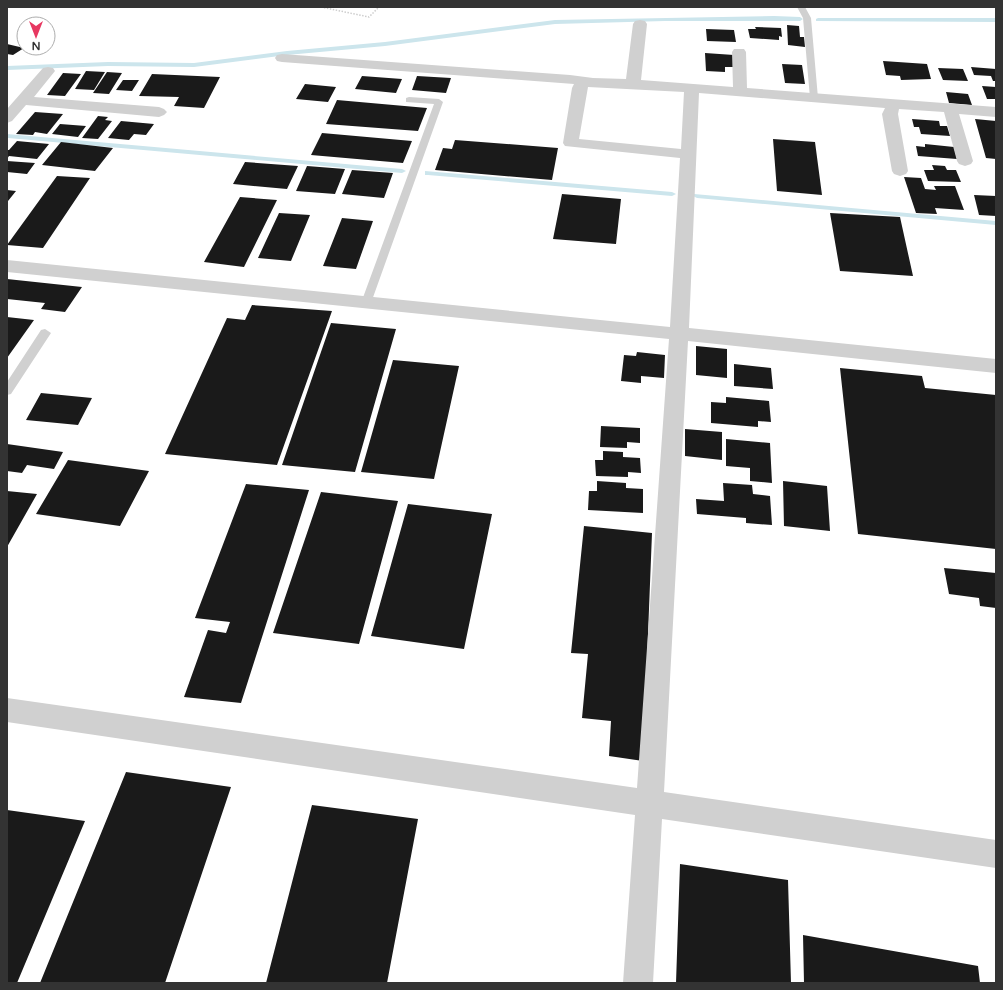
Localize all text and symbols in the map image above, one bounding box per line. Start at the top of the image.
north arrow [16,16,56,56]
text: N [32,39,40,52]

